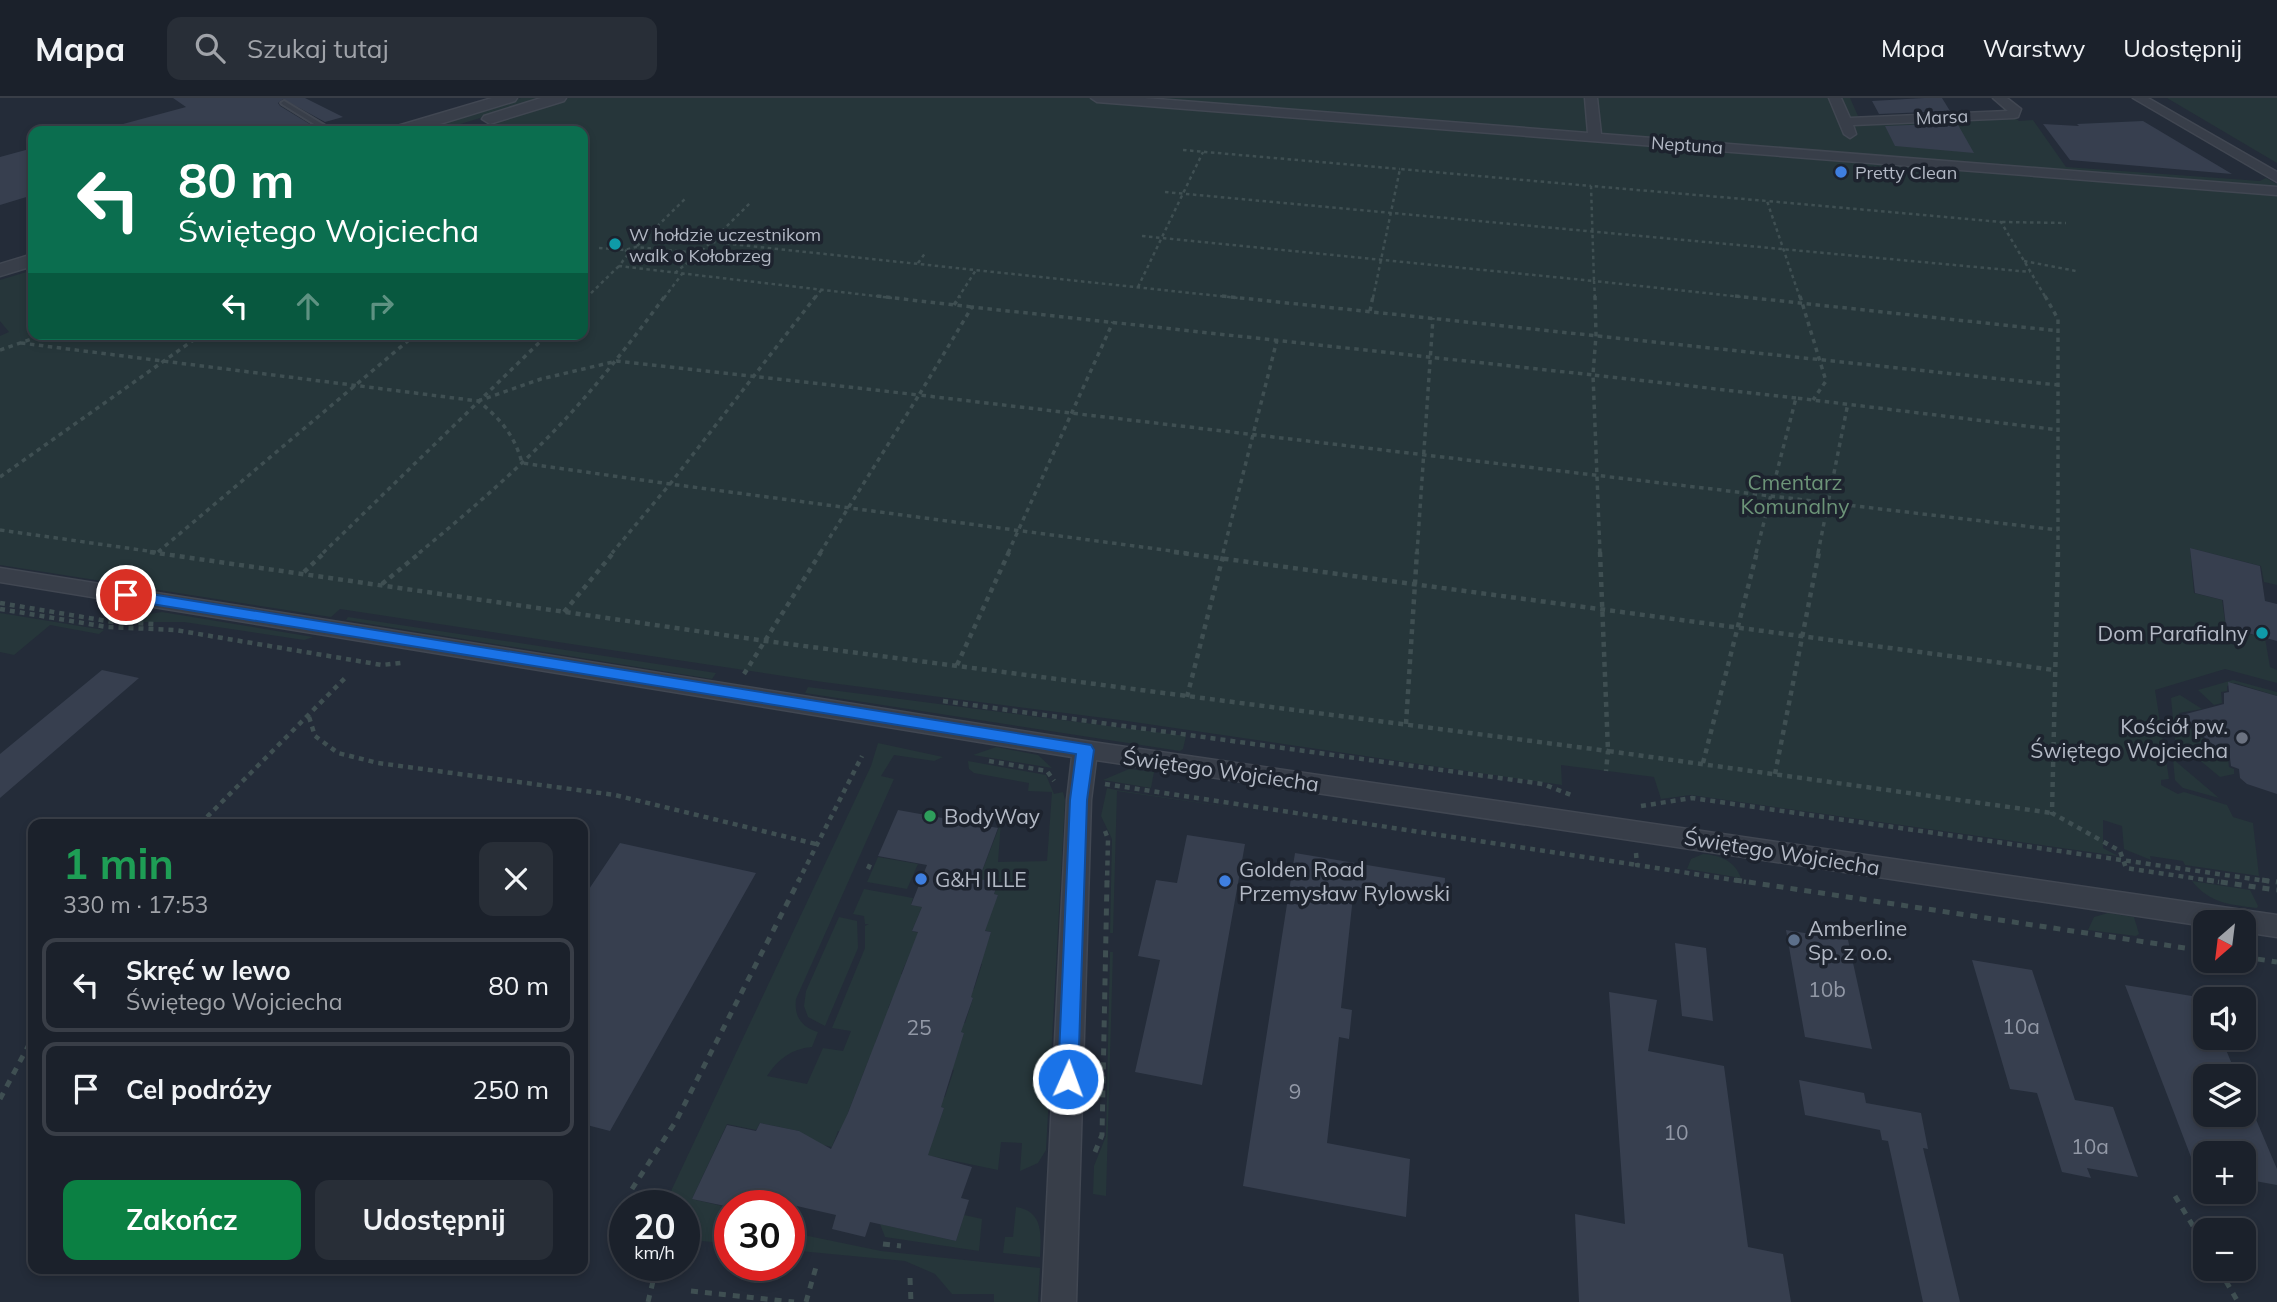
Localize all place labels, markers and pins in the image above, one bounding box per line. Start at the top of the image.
place label: Pretty Clean [1855,161,1957,184]
marker: Pretty Clean [1833,164,1849,180]
place label: W hołdzie uczestnikom walk o Kołobrzeg [629,223,821,267]
marker: W hołdzie uczestnikom walk o Kołobrzeg [607,236,623,252]
pin [96,565,156,625]
place label: Dom Parafialny [2098,620,2248,646]
marker: Dom Parafialny [2254,625,2270,641]
place label: Kościół pw. Świętego Wojciecha [2030,713,2228,763]
marker: Kościół pw. Świętego Wojciecha [2234,730,2250,746]
place label: BodyWay [944,803,1040,829]
marker: BodyWay [922,808,938,824]
place label: Golden Road Przemysław Rylowski [1239,856,1450,906]
place label: G&H ILLE [935,866,1027,892]
marker: G&H ILLE [913,871,929,887]
marker: Golden Road Przemysław Rylowski [1217,873,1233,889]
place label: Amberline Sp. z o.o. [1808,915,1907,965]
marker: Amberline Sp. z o.o. [1786,932,1802,948]

